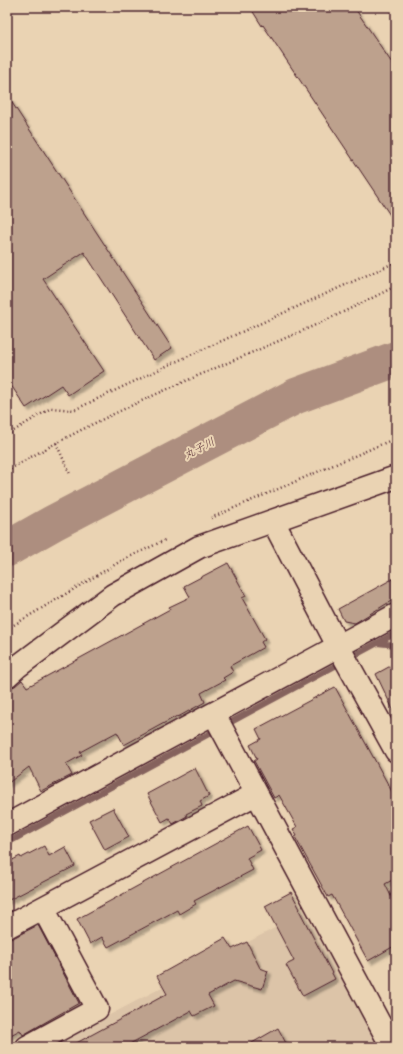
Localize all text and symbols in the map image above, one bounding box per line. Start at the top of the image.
water label: 丸子川 [181,434,217,462]

